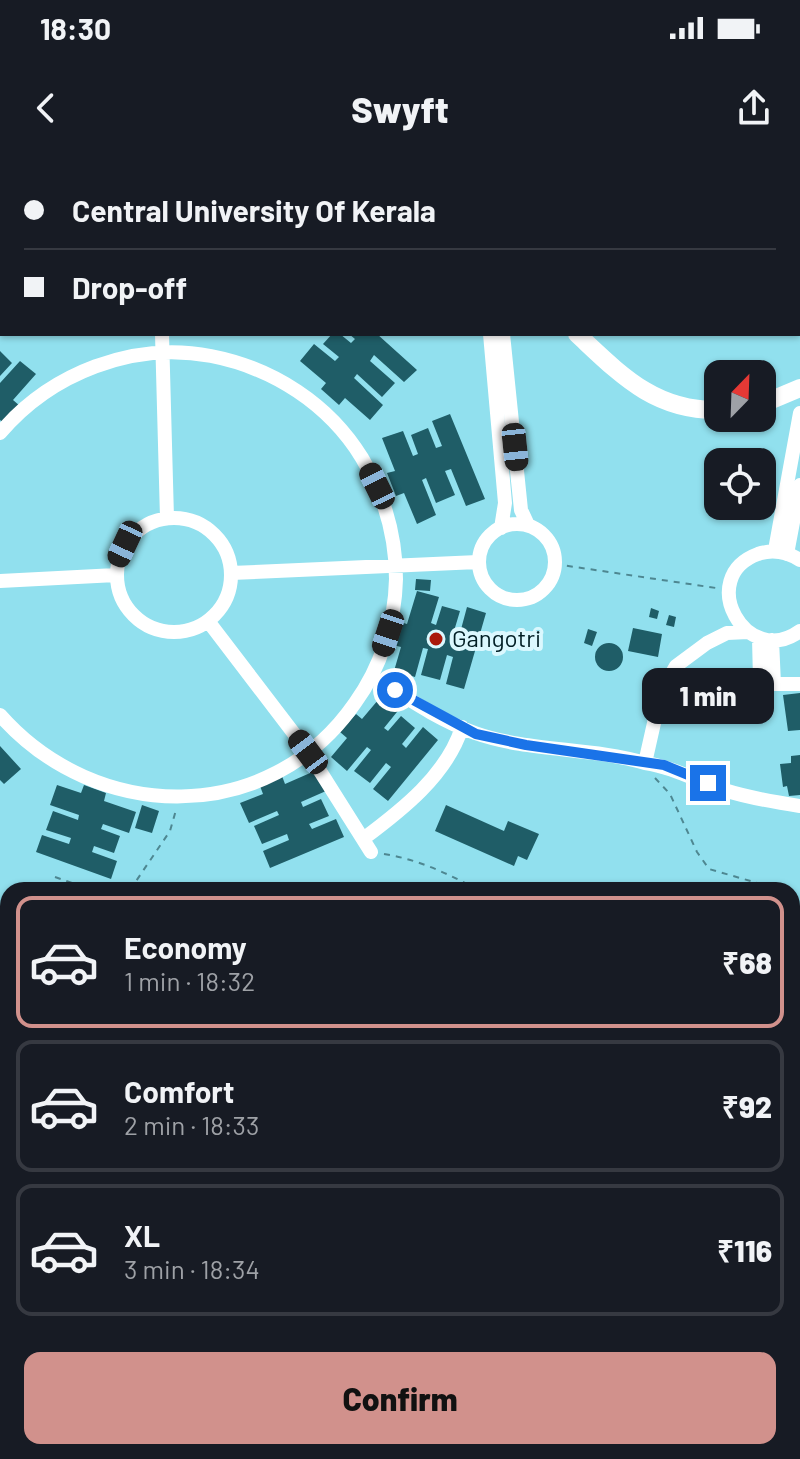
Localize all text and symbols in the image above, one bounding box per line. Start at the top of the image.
text: 18:30 [40,10,111,46]
icon: back [24,86,68,130]
icon: share [732,86,776,130]
text: Swyft [351,87,449,130]
text: Central University Of Kerala [72,192,436,228]
text: Drop-off [72,269,187,305]
north arrow [704,360,776,432]
map controls [704,360,776,520]
car [501,422,529,472]
button: locate [704,448,776,520]
car [356,459,398,513]
car [104,517,146,571]
car [369,606,407,660]
place label: Gangotri [452,623,541,652]
marker: Gangotri [427,630,445,648]
callout: 1 min [642,667,774,723]
route start [377,672,413,708]
text: 1 min [679,680,737,711]
car [284,726,332,778]
route end [690,765,726,801]
icon: car [28,926,100,998]
text: Economy [124,929,247,965]
text: ₹68 [722,944,772,980]
text: 1 min · 18:32 [124,965,255,996]
icon: car [28,1070,100,1142]
text: Comfort [124,1073,234,1109]
text: ₹92 [722,1088,772,1124]
text: 2 min · 18:33 [124,1109,259,1140]
icon: car [28,1214,100,1286]
text: XL [124,1217,160,1253]
text: ₹116 [717,1232,772,1268]
text: 3 min · 18:34 [124,1253,260,1284]
button: Confirm [24,1352,776,1444]

